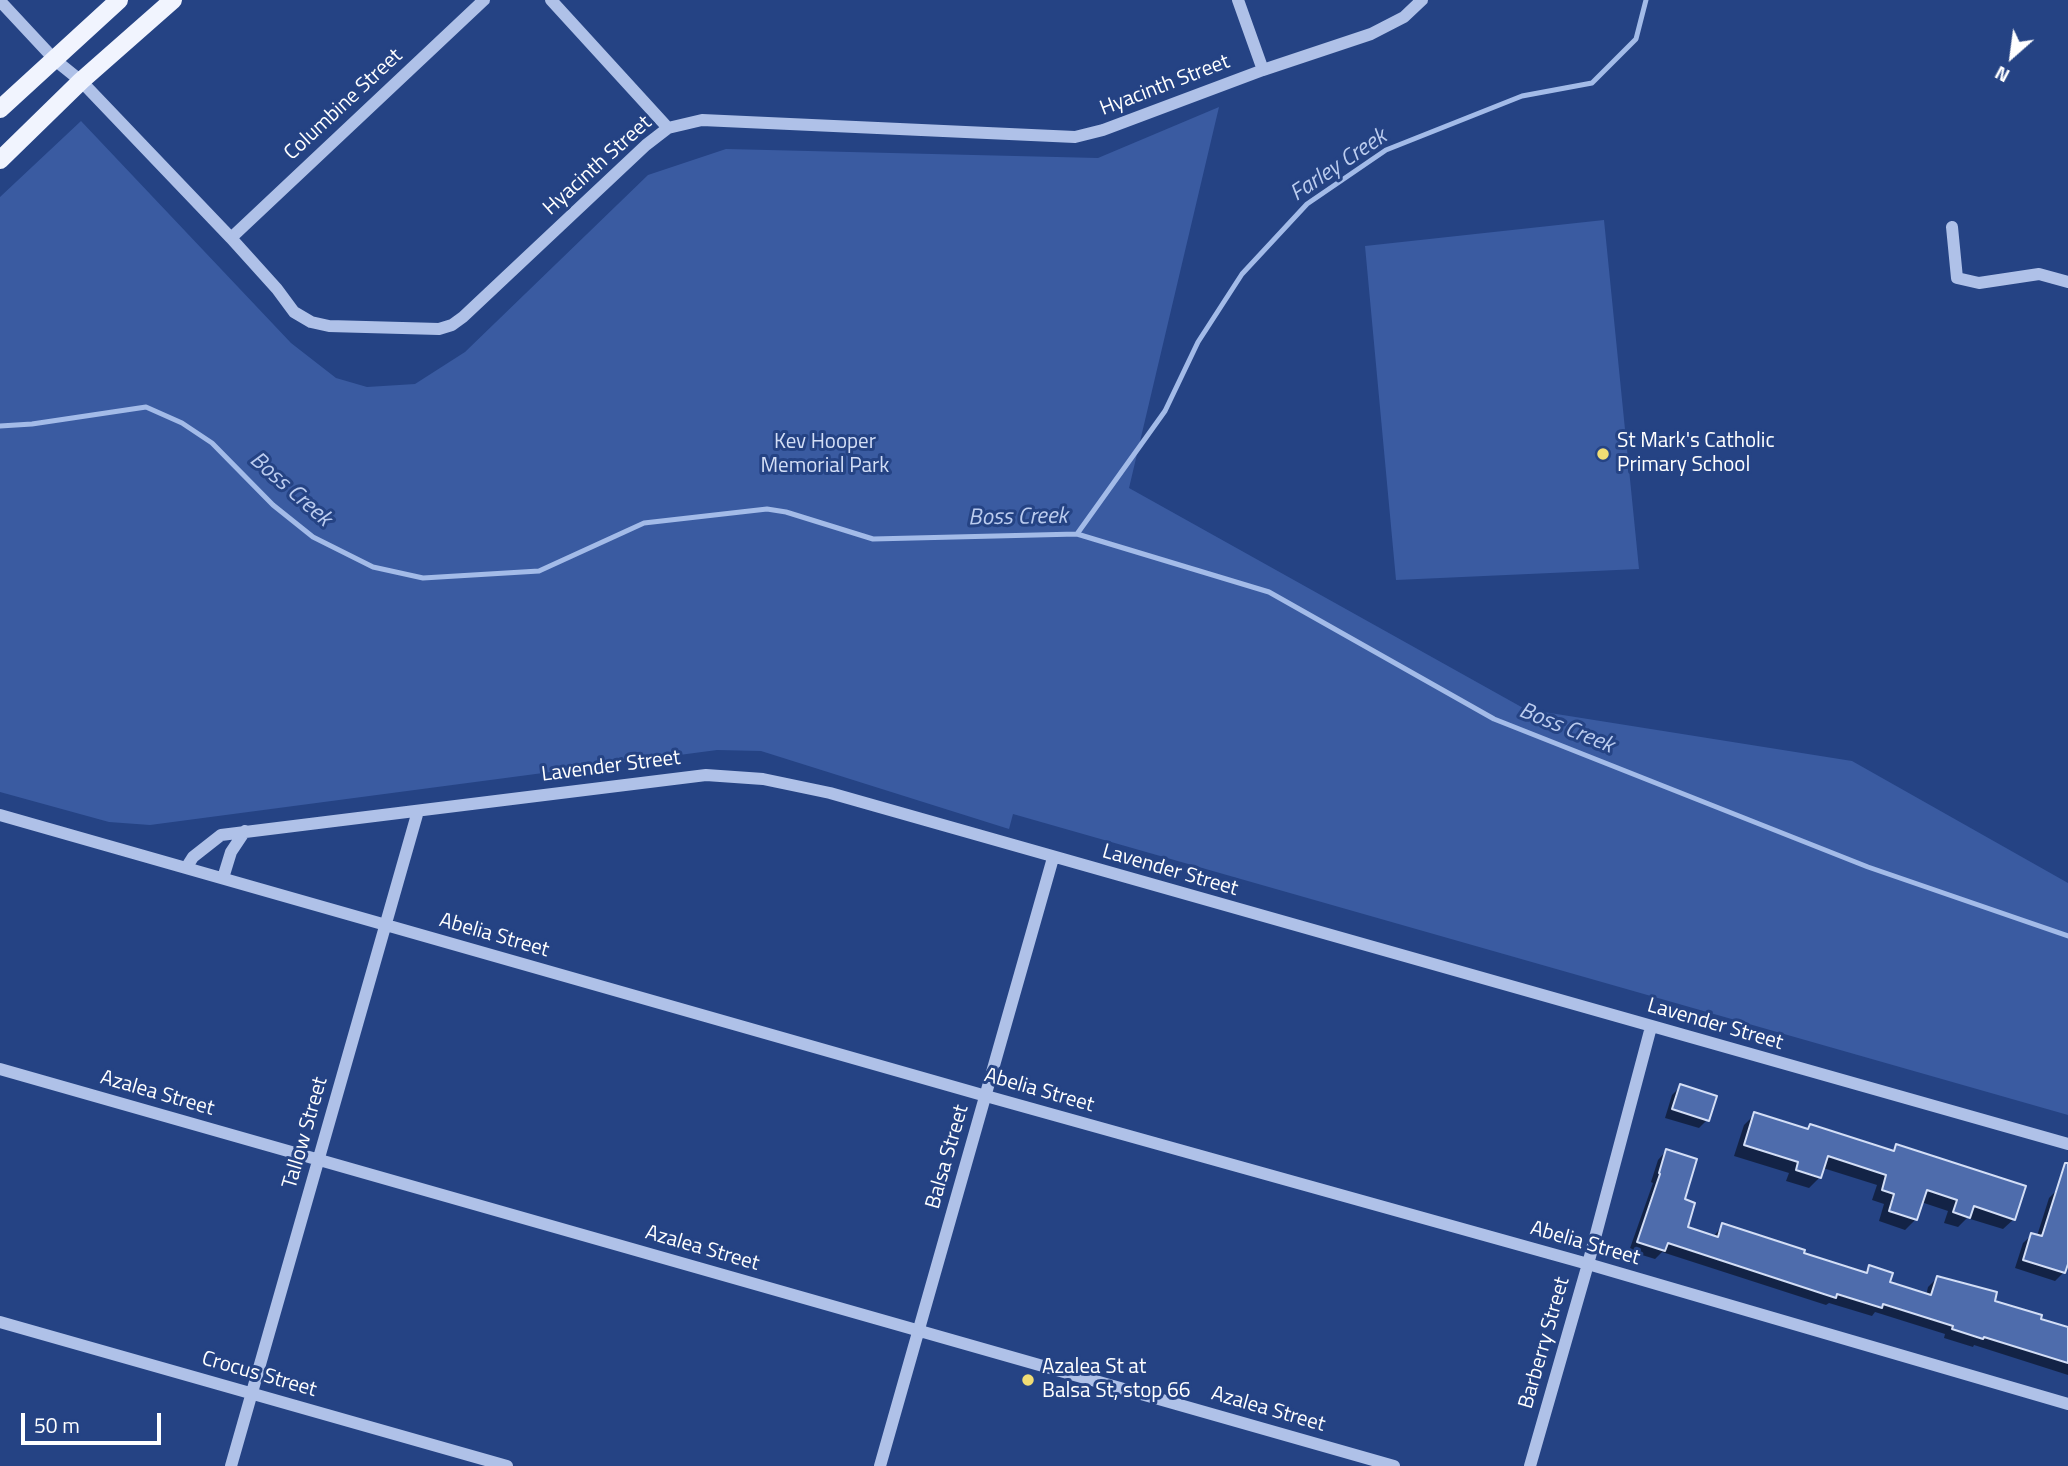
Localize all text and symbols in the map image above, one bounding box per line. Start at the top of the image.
north arrow [1977,21,2047,91]
street label: Columbine Street [280,44,408,166]
street label: Hyacinth Street [1097,50,1233,122]
text: N [1989,59,2015,91]
street label: Hyacinth Street [539,111,657,221]
water label: Farley Creek [1285,124,1393,208]
place label: St Mark's Catholic Primary School [1617,429,1775,479]
park label: Kev Hooper Memorial Park [761,430,889,480]
marker: St Mark's Catholic Primary School [1595,446,1611,462]
water label: Boss Creek [243,447,337,533]
water label: Boss Creek [968,503,1068,533]
water label: Boss Creek [1515,698,1617,760]
street label: Lavender Street [540,746,682,788]
street label: Lavender Street [1099,840,1241,902]
street label: Abelia Street [436,908,552,964]
street label: Lavender Street [1644,994,1786,1056]
street label: Abelia Street [981,1063,1097,1119]
street label: Azalea Street [97,1066,217,1122]
street label: Tallow Street [278,1074,334,1192]
street label: Balsa Street [921,1102,975,1212]
street label: Abelia Street [1527,1216,1643,1272]
street label: Azalea Street [642,1221,762,1277]
street label: Barberry Street [1514,1274,1576,1412]
street label: Crocus Street [199,1347,319,1403]
place label: Azalea St at Balsa St, stop 66 [1042,1355,1191,1405]
marker: Azalea St at Balsa St, stop 66 [1020,1372,1036,1388]
street label: Azalea Street [1208,1382,1328,1438]
scale bar [24,1400,164,1444]
text: 50 m [34,1409,80,1441]

